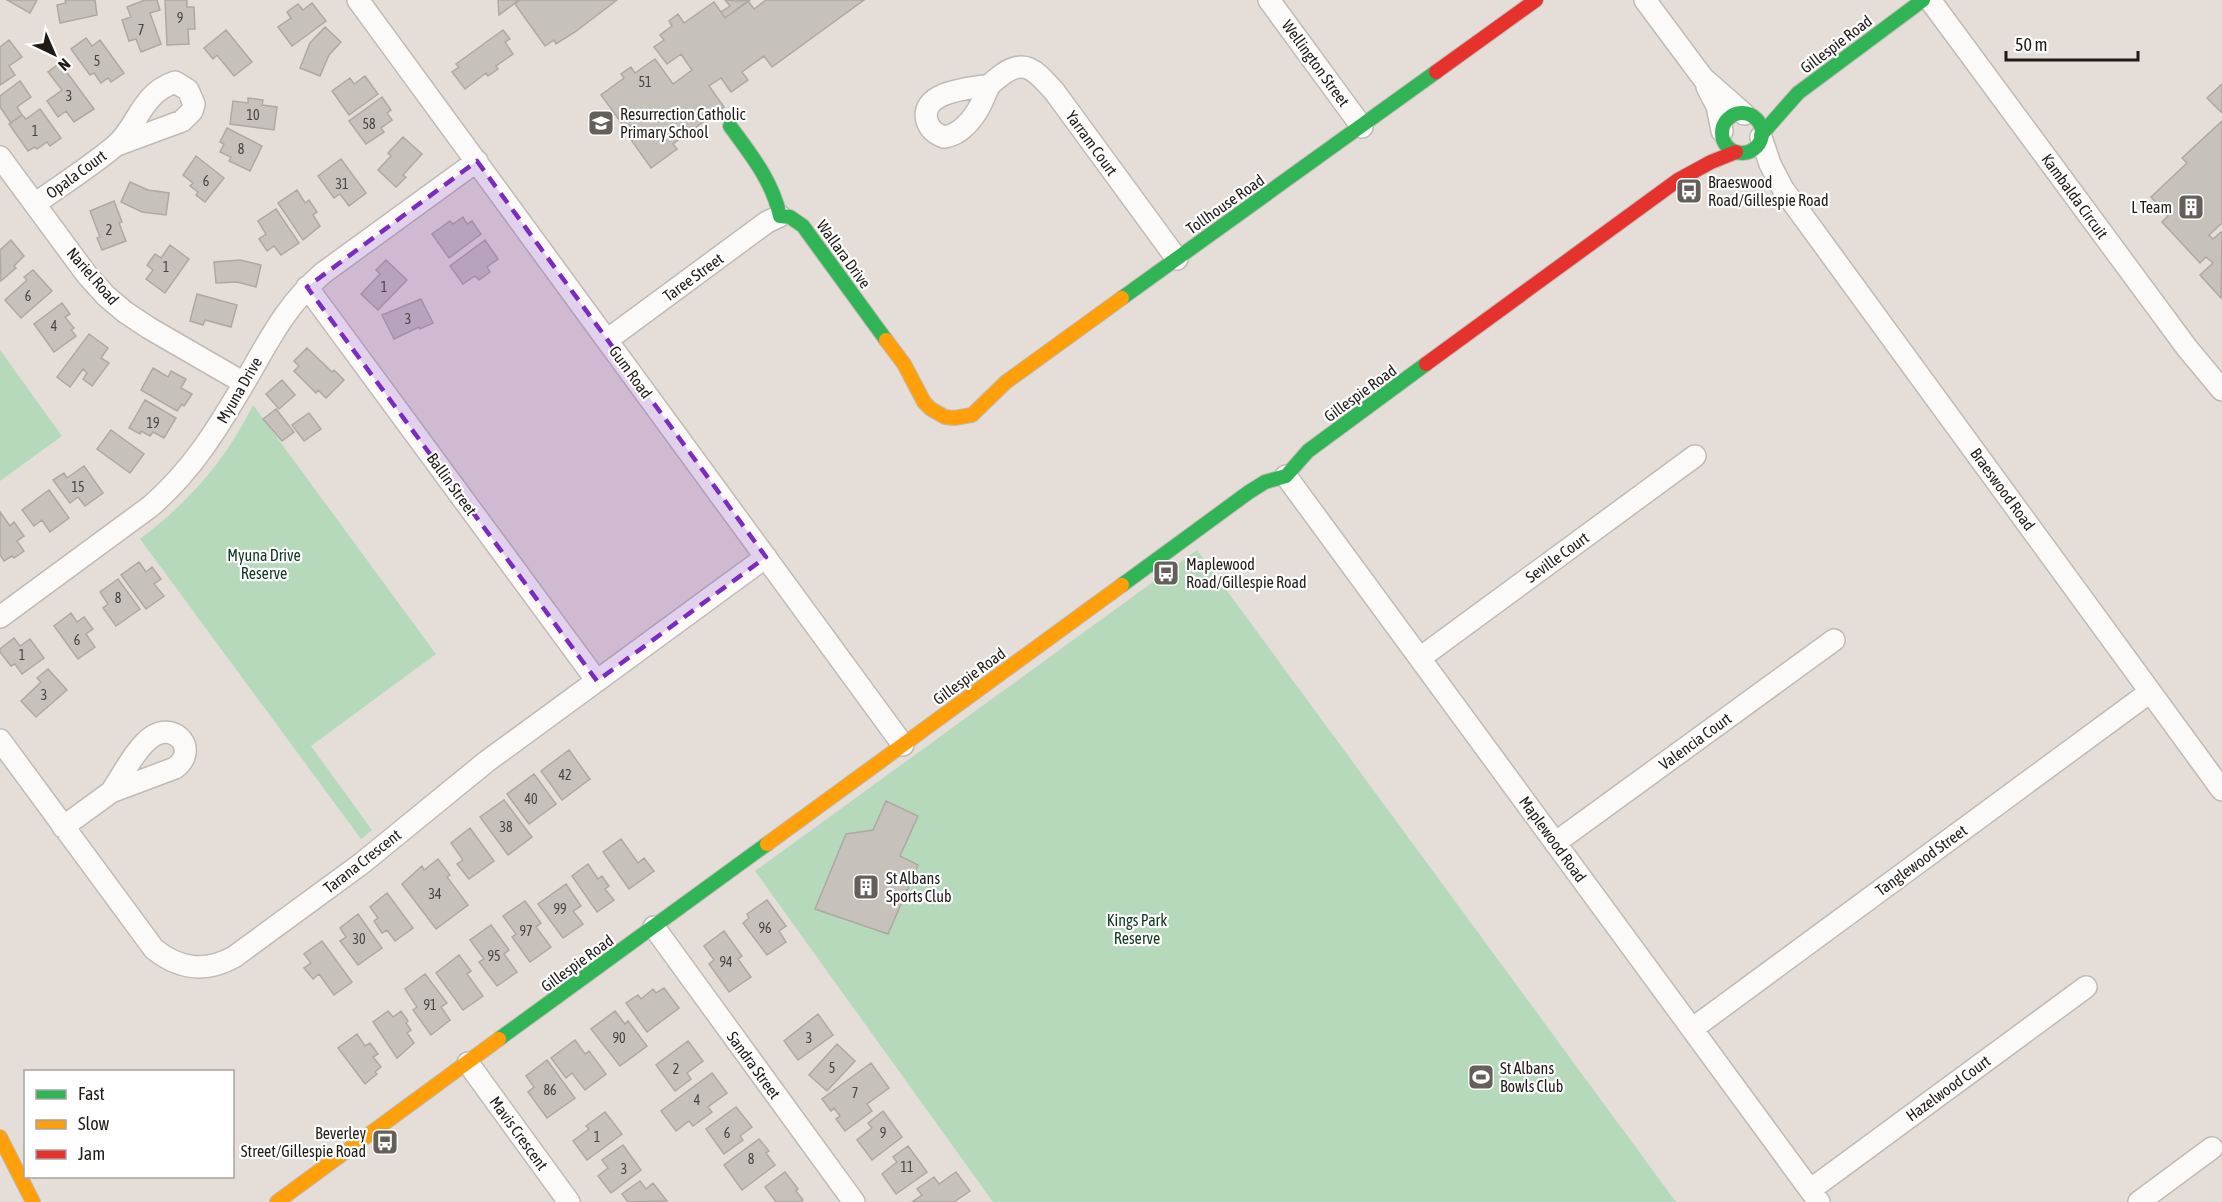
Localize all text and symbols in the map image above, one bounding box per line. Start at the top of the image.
house number: 9 [177,10,183,26]
street label: Gillespie Road [1797,11,1876,77]
street label: Wellington Street [1278,16,1354,111]
house number: 7 [138,22,144,38]
north arrow [24,24,84,84]
scale bar [2006,24,2138,62]
text: 50 m [2015,34,2047,55]
house number: 5 [94,53,100,69]
text: N [55,55,74,75]
house number: 51 [638,74,652,90]
house number: 3 [66,88,72,104]
place label: Resurrection Catholic Primary School [620,105,745,142]
house number: 10 [246,107,260,123]
street label: Yarram Court [1063,107,1122,179]
school or university icon: Resurrection Catholic Primary School [586,108,616,138]
house number: 58 [362,116,376,132]
house number: 1 [32,123,38,139]
house number: 8 [238,141,245,157]
street label: Opala Court [42,146,110,203]
street label: Kambalda Circuit [2038,150,2112,242]
street label: Tollhouse Road [1183,171,1267,237]
house number: 6 [203,173,210,189]
place label: Braeswood Road/Gillespie Road [1708,173,1829,210]
house number: 31 [335,176,349,192]
bus stop icon: Braeswood Road/Gillespie Road [1674,176,1704,206]
building icon: L Team [2176,192,2206,222]
place label: L Team [2131,198,2172,216]
street label: Wallara Drive [813,217,875,291]
house number: 2 [106,222,112,238]
street label: Nariel Road [63,244,123,308]
street label: Taree Street [659,249,727,305]
house number: 1 [163,259,169,275]
house number: 1 [381,279,387,295]
house number: 6 [25,288,32,304]
house number: 3 [405,311,411,327]
house number: 4 [51,318,58,334]
street label: Gum Road [606,342,656,402]
street label: Myuna Drive [213,354,266,427]
street label: Gillespie Road [1320,361,1400,426]
house number: 19 [146,415,160,431]
street label: Braeswood Road [1967,444,2039,534]
street label: Ballin Street [423,449,481,519]
house number: 15 [71,479,85,495]
street label: Seville Court [1522,528,1592,586]
park label: Myuna Drive Reserve [227,546,301,582]
place label: Maplewood Road/Gillespie Road [1186,555,1307,592]
bus stop icon: Maplewood Road/Gillespie Road [1151,558,1181,588]
house number: 8 [115,590,122,606]
house number: 6 [74,632,81,648]
street label: Gillespie Road [929,644,1009,709]
house number: 1 [19,647,25,663]
house number: 3 [41,687,47,703]
street label: Valencia Court [1655,709,1735,773]
house number: 42 [558,767,572,783]
house number: 40 [524,791,538,807]
street label: Maplewood Road [1515,793,1590,886]
house number: 38 [499,819,513,835]
street label: Tanglewood Street [1872,821,1971,900]
street label: Tarana Crescent [320,825,404,897]
place label: St Albans Sports Club [886,869,952,906]
building icon: St Albans Sports Club [851,872,881,902]
house number: 34 [428,886,442,902]
house number: 99 [553,901,567,917]
park label: Kings Park Reserve [1107,911,1167,947]
house number: 96 [758,920,772,936]
house number: 97 [519,923,533,939]
house number: 30 [352,931,366,947]
street label: Gillespie Road [537,931,617,996]
house number: 95 [487,948,501,964]
house number: 94 [719,954,733,970]
house number: 91 [423,997,437,1013]
street label: Sandra Street [724,1028,785,1102]
house number: 90 [612,1030,626,1046]
house number: 3 [806,1030,812,1046]
street label: Hazelwood Court [1902,1051,1994,1125]
place label: St Albans Bowls Club [1500,1059,1563,1095]
house number: 5 [829,1060,835,1076]
house number: 2 [673,1061,679,1077]
sports icon: St Albans Bowls Club [1466,1062,1496,1092]
legend [24,1070,234,1178]
house number: 86 [543,1082,557,1098]
text: Fast [78,1083,105,1104]
house number: 7 [852,1085,858,1101]
house number: 4 [694,1092,701,1108]
street label: Mavis Crescent [486,1093,552,1174]
text: Slow [78,1113,109,1134]
place label: Beverley Street/Gillespie Road [241,1124,366,1161]
house number: 6 [724,1125,731,1141]
house number: 9 [880,1125,886,1141]
bus stop icon: Beverley Street/Gillespie Road [370,1127,400,1157]
house number: 1 [594,1129,600,1145]
text: Jam [78,1143,105,1164]
house number: 8 [748,1151,755,1167]
house number: 11 [900,1159,914,1175]
house number: 3 [621,1161,627,1177]

